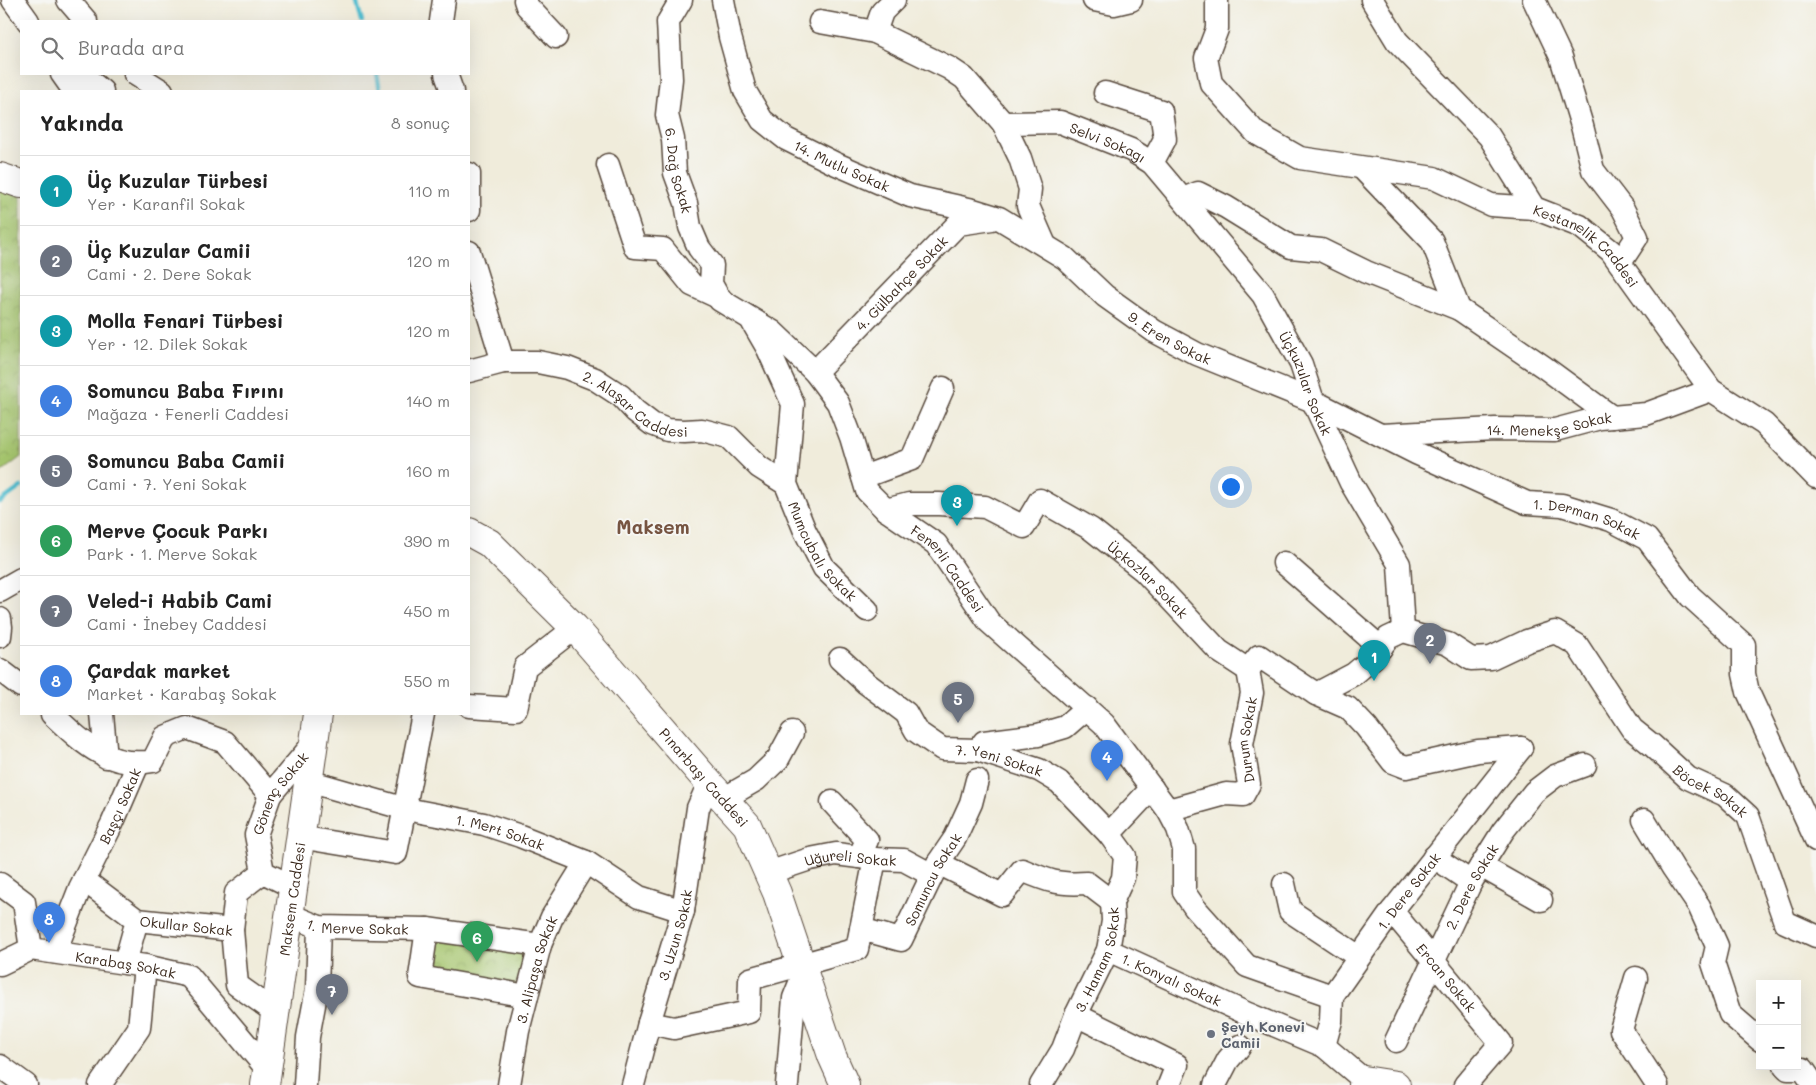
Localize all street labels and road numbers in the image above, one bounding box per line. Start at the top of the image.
street label: Selvi Sokagı [1067,117,1150,167]
street label: 6. Dağ Sokak [661,126,697,215]
street label: 14. Mutlu Sokak [791,135,893,196]
street label: Kestanelik Caddesi [1531,199,1643,291]
street label: 4. Gülbahçe Sokak [851,231,951,334]
street label: 9. Eren Sokak [1125,306,1214,368]
street label: Üçkuzular Sokak [1275,328,1337,438]
street label: 2. Alaşar Caddesi [581,366,688,441]
street label: 14. Menekşe Sokak [1486,408,1612,440]
street label: 1. Derman Sokak [1533,494,1644,543]
street label: Mumcubalı Sokak [784,498,861,605]
street label: Fenerli Caddesi [907,520,989,616]
street label: Üçkozlar Sokak [1104,536,1193,622]
street label: Durum Sokak [1232,695,1261,784]
street label: Pınarbaşı Caddesi [656,723,753,830]
street label: 7. Yeni Sokak [955,740,1045,780]
street label: Gönenç Sokak [247,747,312,837]
street label: Böcek Sokak [1669,760,1752,821]
street label: Başçı Sokak [94,765,145,847]
street label: 1. Mert Sokak [454,809,548,854]
street label: Somuncu Sokak [900,830,965,929]
street label: 2. Dere Sokak [1441,840,1502,932]
street label: Maksem Caddesi [274,841,309,957]
street label: Uğureli Sokak [802,845,897,870]
street label: 1. Dere Sokak [1372,848,1444,933]
street label: 3. Uzun Sokak [653,888,696,983]
street label: 3. Hamam Sokak [1070,907,1123,1015]
street label: Okullar Sokak [139,911,234,940]
street label: 1. Merve Sokak [304,913,409,938]
street label: 3. Alipaşa Sokak [511,913,561,1025]
street label: Ercan Sokak [1413,939,1481,1016]
street label: Karabaş Sokak [74,946,178,982]
street label: 1. Konyalı Sokak [1119,948,1225,1010]

